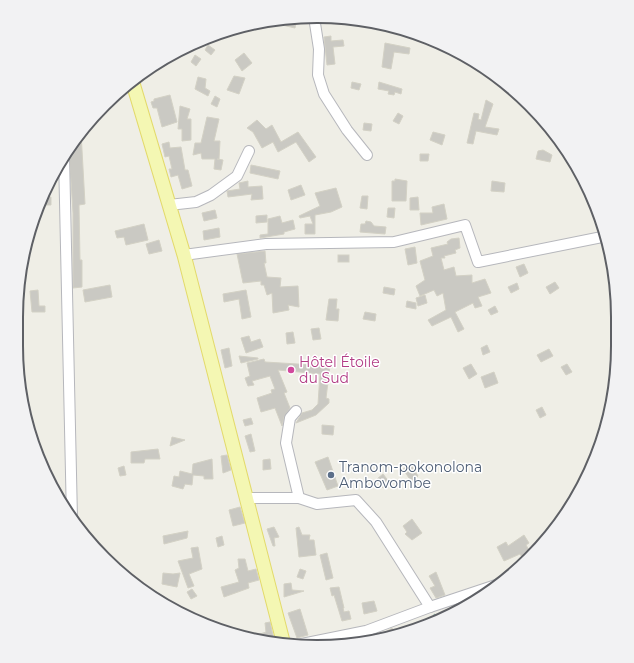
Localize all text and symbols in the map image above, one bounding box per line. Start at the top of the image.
place label: Hôtel Étoile du Sud [299,353,380,387]
marker: Hôtel Étoile du Sud [286,365,296,375]
place label: Tranom-pokonolona Ambovombe [339,458,482,492]
marker: Tranom-pokonolona Ambovombe [326,470,336,480]

